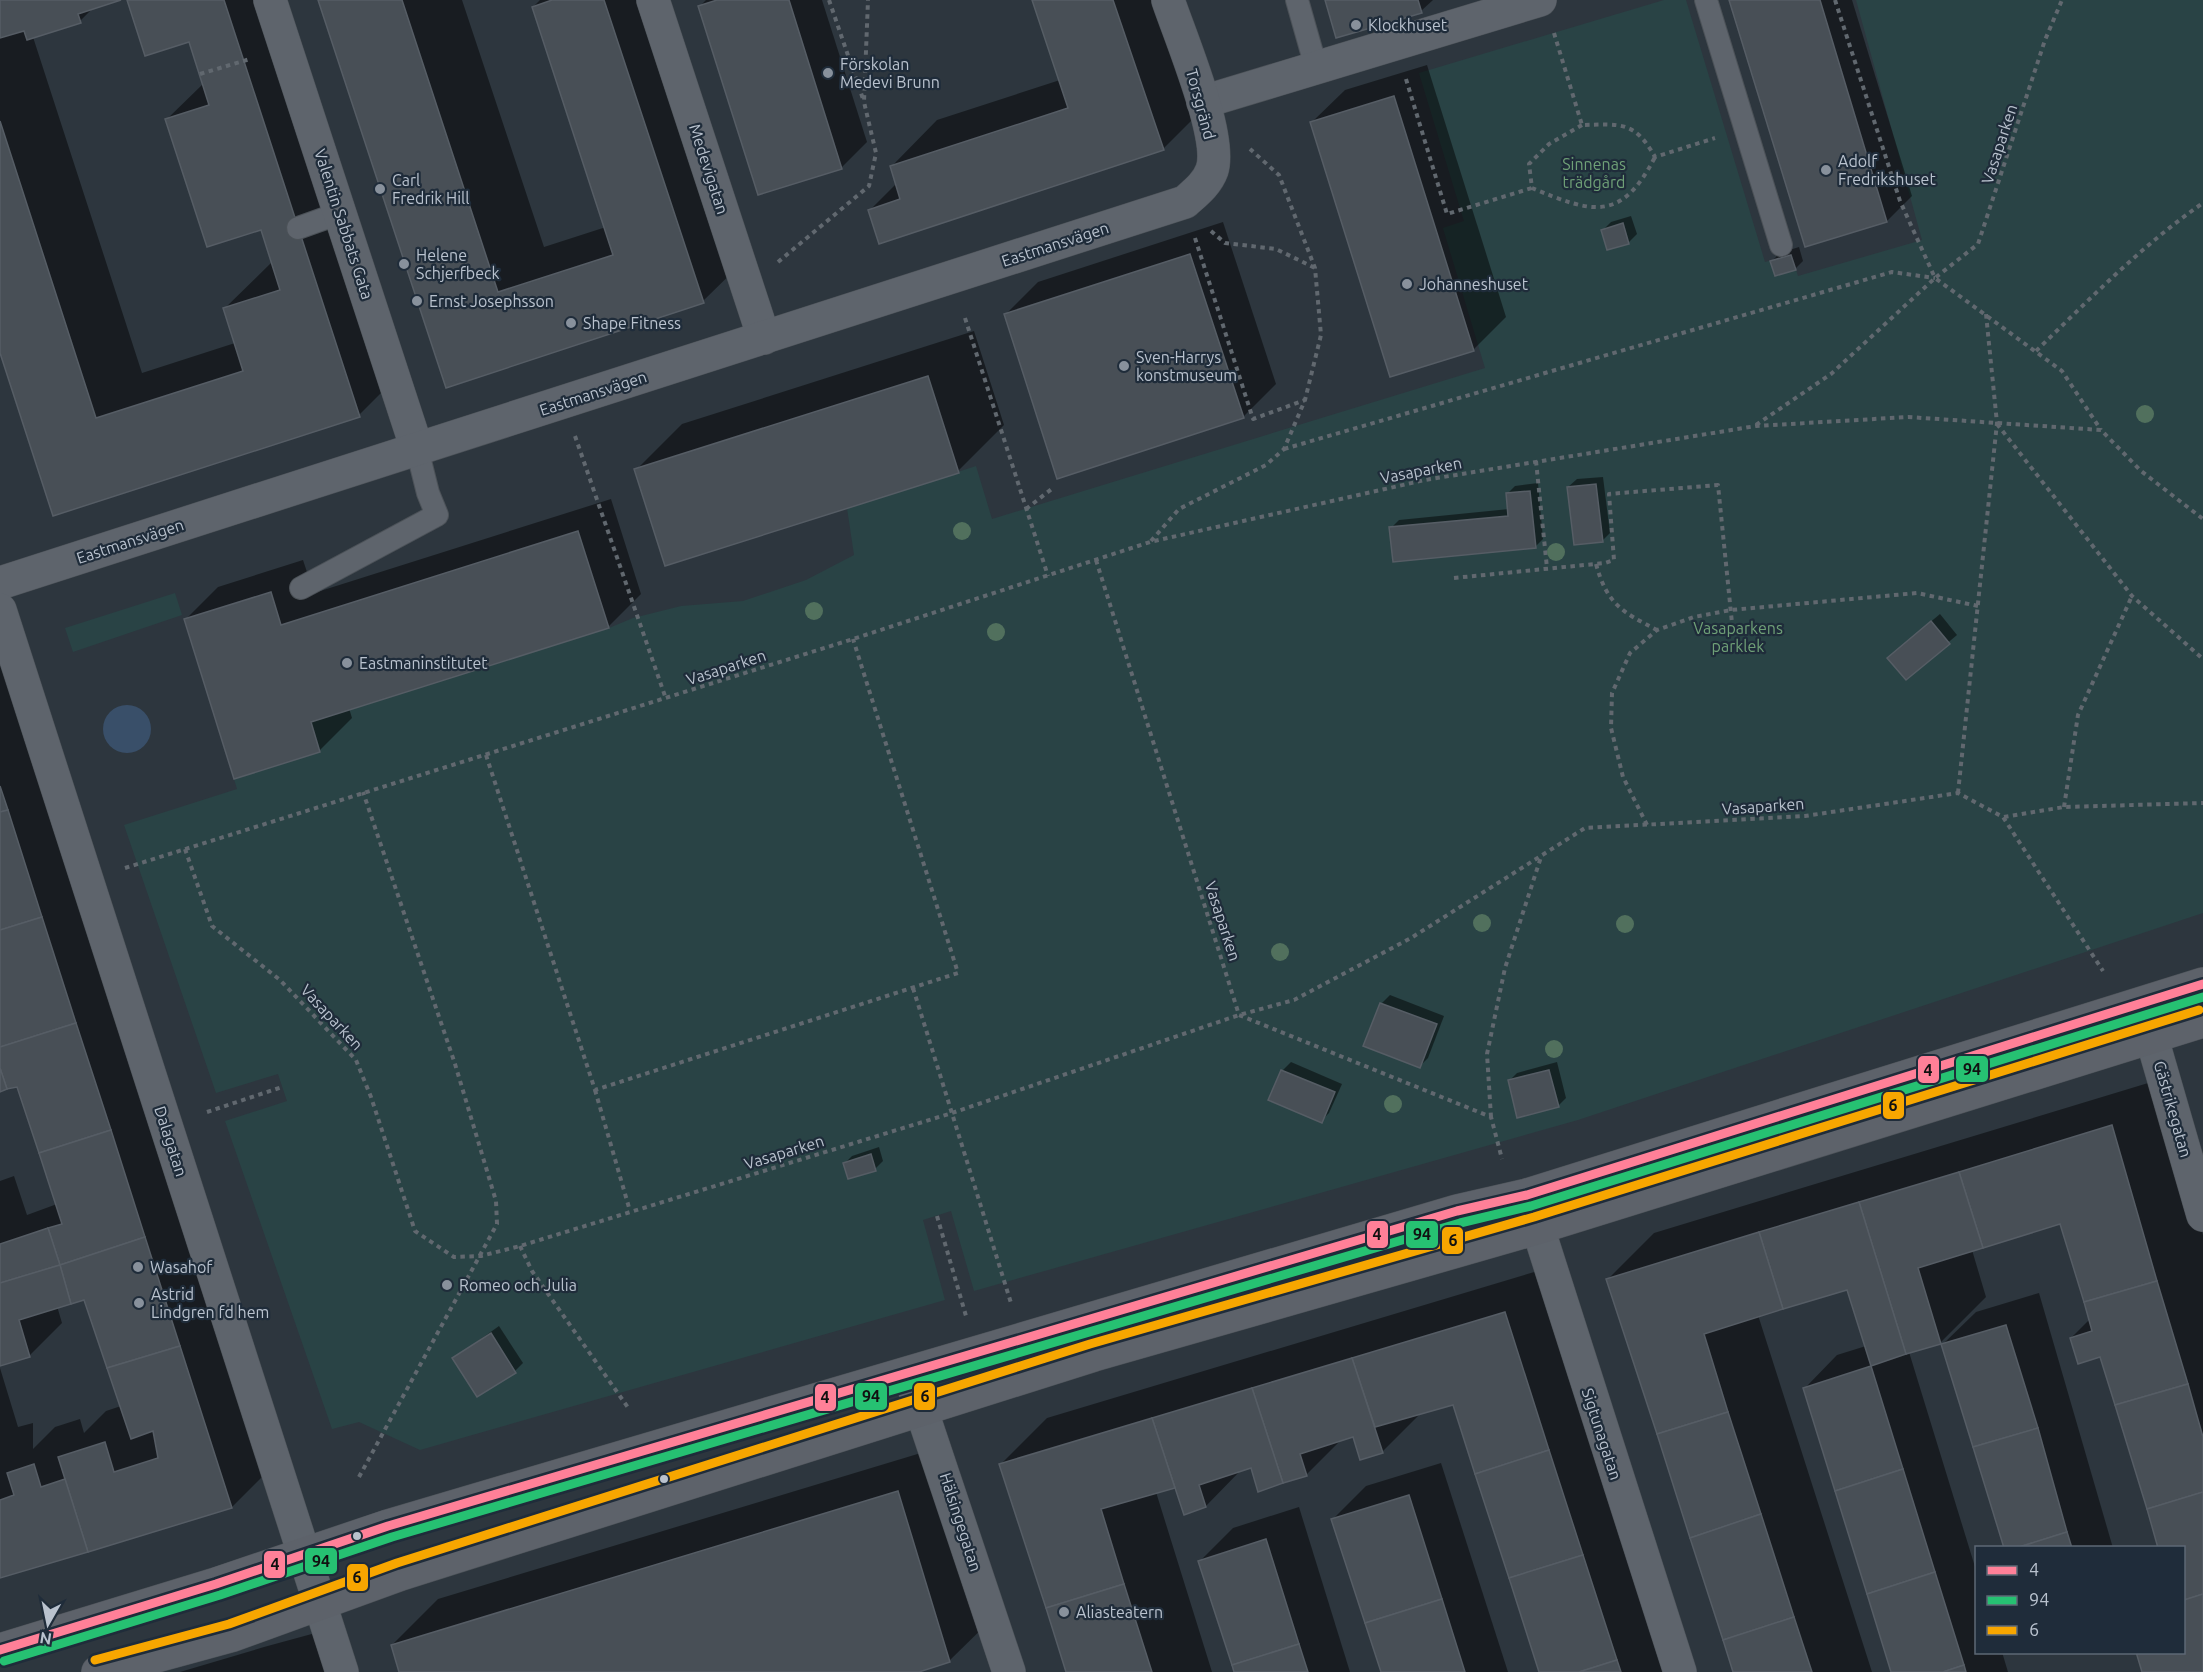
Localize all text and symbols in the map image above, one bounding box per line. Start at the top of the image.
place label: Klockhuset [1368,16,1448,34]
marker: Klockhuset [1349,18,1363,32]
place label: Förskolan Medevi Brunn [840,55,940,91]
marker: Förskolan Medevi Brunn [821,66,835,80]
street label: Torsgränd [1183,67,1219,141]
street label: Vasaparken [1978,102,2020,186]
street label: Medevigatan [686,122,732,216]
street label: Valentin Sabbats Gata [311,147,377,301]
place label: Adolf Fredrikshuset [1838,152,1936,188]
park label: Sinnenas trädgård [1562,155,1626,191]
marker: Adolf Fredrikshuset [1819,163,1833,177]
place label: Carl Fredrik Hill [392,171,470,207]
marker: Carl Fredrik Hill [373,182,387,196]
street label: Eastmansvägen [999,218,1111,270]
place label: Helene Schjerfbeck [416,246,500,282]
marker: Helene Schjerfbeck [397,257,411,271]
place label: Johanneshuset [1419,275,1529,293]
marker: Johanneshuset [1400,277,1414,291]
place label: Ernst Josephsson [429,292,554,310]
marker: Ernst Josephsson [410,294,424,308]
place label: Shape Fitness [583,314,681,332]
marker: Shape Fitness [564,316,578,330]
place label: Sven-Harrys konstmuseum [1136,348,1237,384]
marker: Sven-Harrys konstmuseum [1117,359,1131,373]
street label: Eastmansvägen [537,367,649,419]
street label: Vasaparken [1379,453,1463,487]
street label: Eastmansvägen [74,515,186,567]
park label: Vasaparkens parklek [1693,619,1783,655]
street label: Vasaparken [684,646,768,688]
place label: Eastmaninstitutet [359,654,488,672]
marker: Eastmaninstitutet [340,656,354,670]
street label: Vasaparken [1721,794,1805,818]
street label: Vasaparken [1202,879,1244,963]
street label: Vasaparken [297,981,367,1053]
line badge: 4 [1917,1055,1940,1084]
line badge: 94 [1955,1055,1989,1083]
street label: Gästrikegatan [2151,1059,2195,1159]
text: 94 [1963,1060,1981,1078]
text: 4 [1923,1061,1933,1079]
line badge: 6 [1882,1091,1905,1120]
text: 6 [1888,1096,1898,1114]
street label: Dalagatan [151,1103,191,1179]
street label: Vasaparken [742,1131,826,1173]
line badge: 4 [1366,1220,1389,1249]
line badge: 94 [1405,1220,1439,1249]
text: 4 [1372,1225,1382,1243]
text: 94 [1413,1225,1431,1243]
line badge: 6 [1441,1226,1464,1255]
text: 6 [1448,1231,1458,1249]
place label: Wasahof [150,1258,213,1276]
marker: Wasahof [131,1260,145,1274]
place label: Romeo och Julia [459,1276,577,1294]
marker: Romeo och Julia [440,1278,454,1292]
place label: Astrid Lindgren fd hem [151,1285,269,1321]
marker: Astrid Lindgren fd hem [132,1296,146,1310]
line badge: 94 [854,1382,888,1411]
line badge: 6 [913,1382,936,1411]
line badge: 4 [814,1383,837,1412]
street label: Sigtunagatan [1579,1386,1625,1482]
text: 94 [862,1387,880,1405]
text: 6 [920,1387,930,1405]
text: 4 [820,1388,830,1406]
street label: Hälsingegatan [937,1470,985,1574]
unlabelled marker [658,1473,670,1485]
unlabelled marker [351,1530,363,1542]
legend [1975,1546,2185,1654]
line badge: 94 [304,1547,338,1575]
line badge: 4 [263,1550,286,1579]
text: 94 [312,1552,330,1570]
text: 4 [270,1555,280,1573]
text: 4 [2029,1559,2039,1579]
line badge: 6 [346,1563,369,1592]
text: 6 [352,1568,362,1586]
text: 94 [2029,1589,2049,1609]
north arrow [18,1594,78,1654]
place label: Aliasteatern [1076,1603,1163,1621]
marker: Aliasteatern [1057,1605,1071,1619]
text: 6 [2029,1619,2039,1639]
text: N [38,1629,53,1649]

